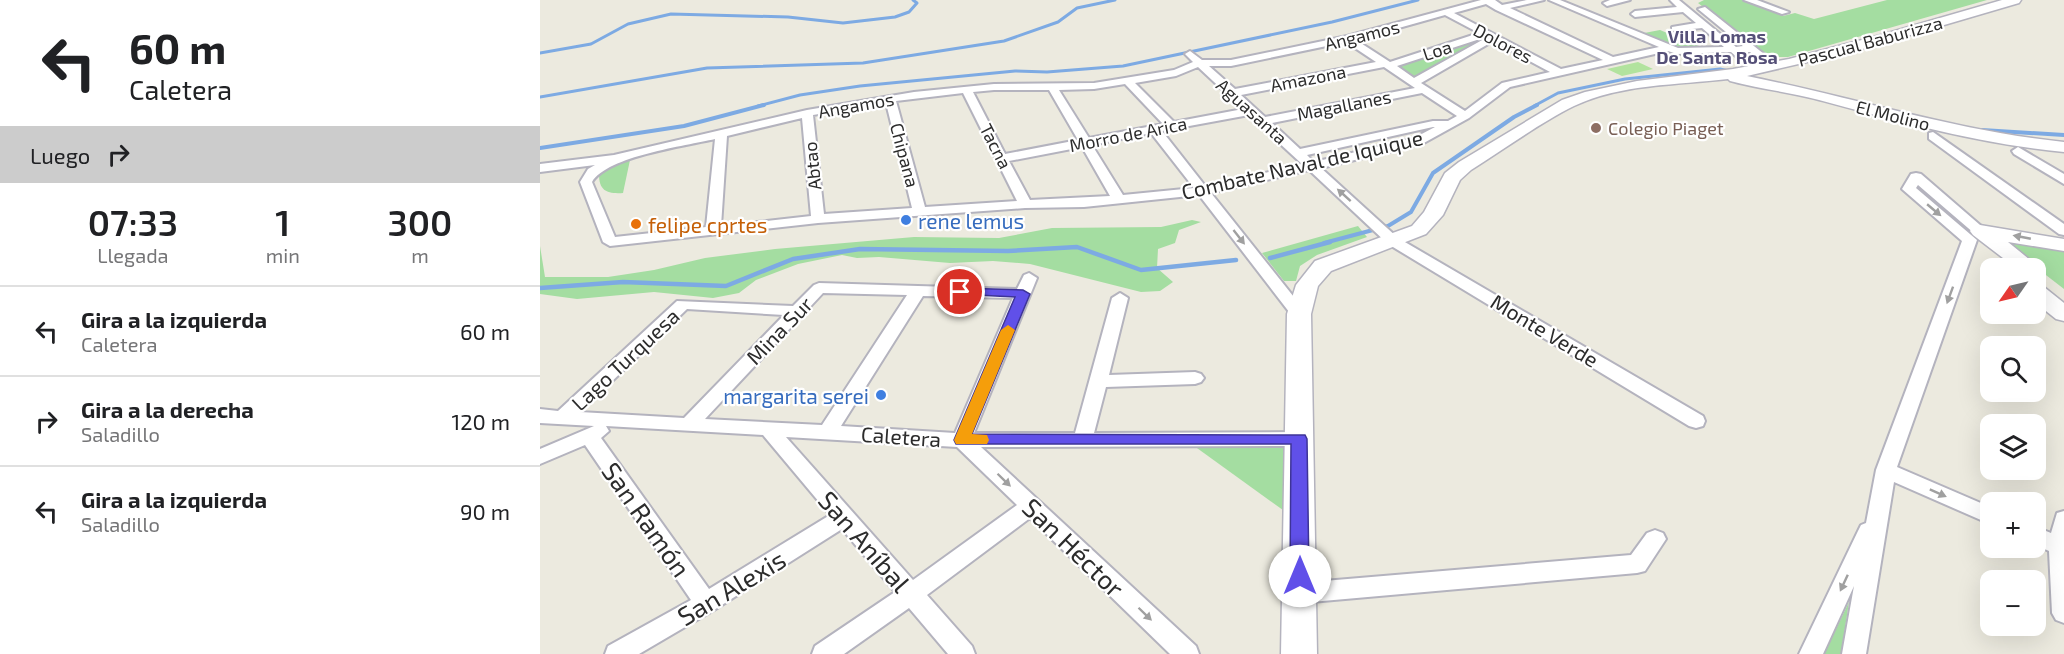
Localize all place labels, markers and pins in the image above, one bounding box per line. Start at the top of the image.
place label: Colegio Piaget [1608,117,1724,139]
marker: Colegio Piaget [1589,121,1603,135]
place label: rene lemus [918,208,1024,233]
place label: felipe cprtes [648,212,768,237]
marker: rene lemus [899,213,913,227]
marker: felipe cprtes [629,217,643,231]
pin [934,266,985,317]
place label: margarita serei [723,383,869,408]
marker: margarita serei [874,388,888,402]

